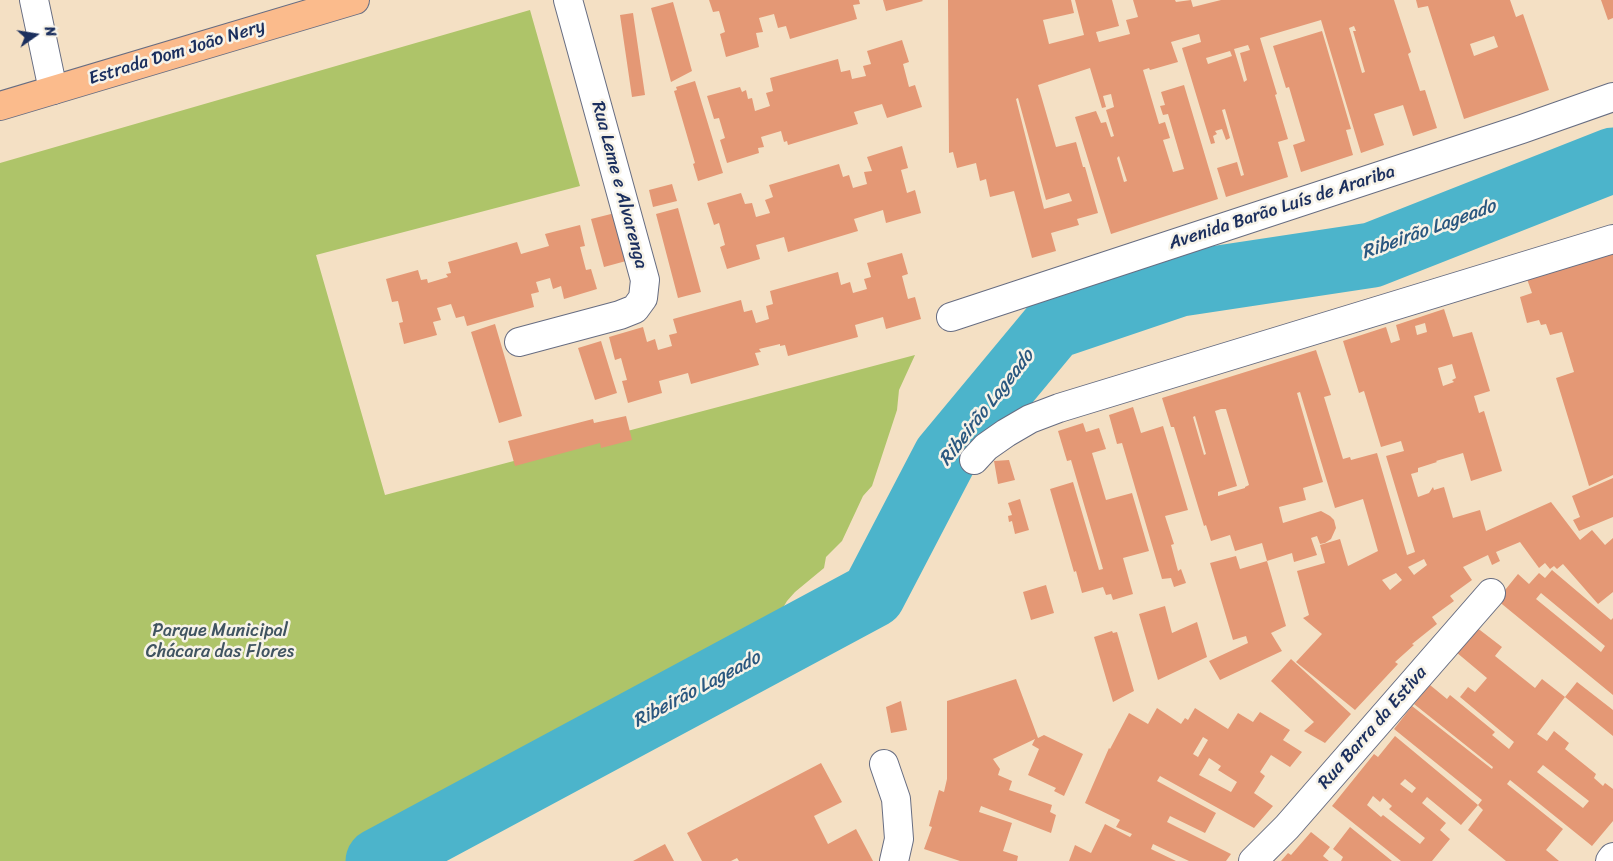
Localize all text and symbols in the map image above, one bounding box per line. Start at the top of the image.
north arrow [10,10,60,60]
street label: Estrada Dom João Nery [86,16,268,90]
text: N [37,24,63,39]
street label: Rua Leme e Alvarenga [586,99,652,271]
street label: Avenida Barão Luís de Arariba [1166,161,1398,255]
water label: Ribeirão Lageado [1359,195,1499,265]
water label: Ribeirão Lageado [935,345,1039,471]
park label: Parque Municipal Chácara das Flores [146,620,294,662]
water label: Ribeirão Lageado [629,647,765,733]
street label: Rua Barra da Estiva [1314,662,1432,794]

